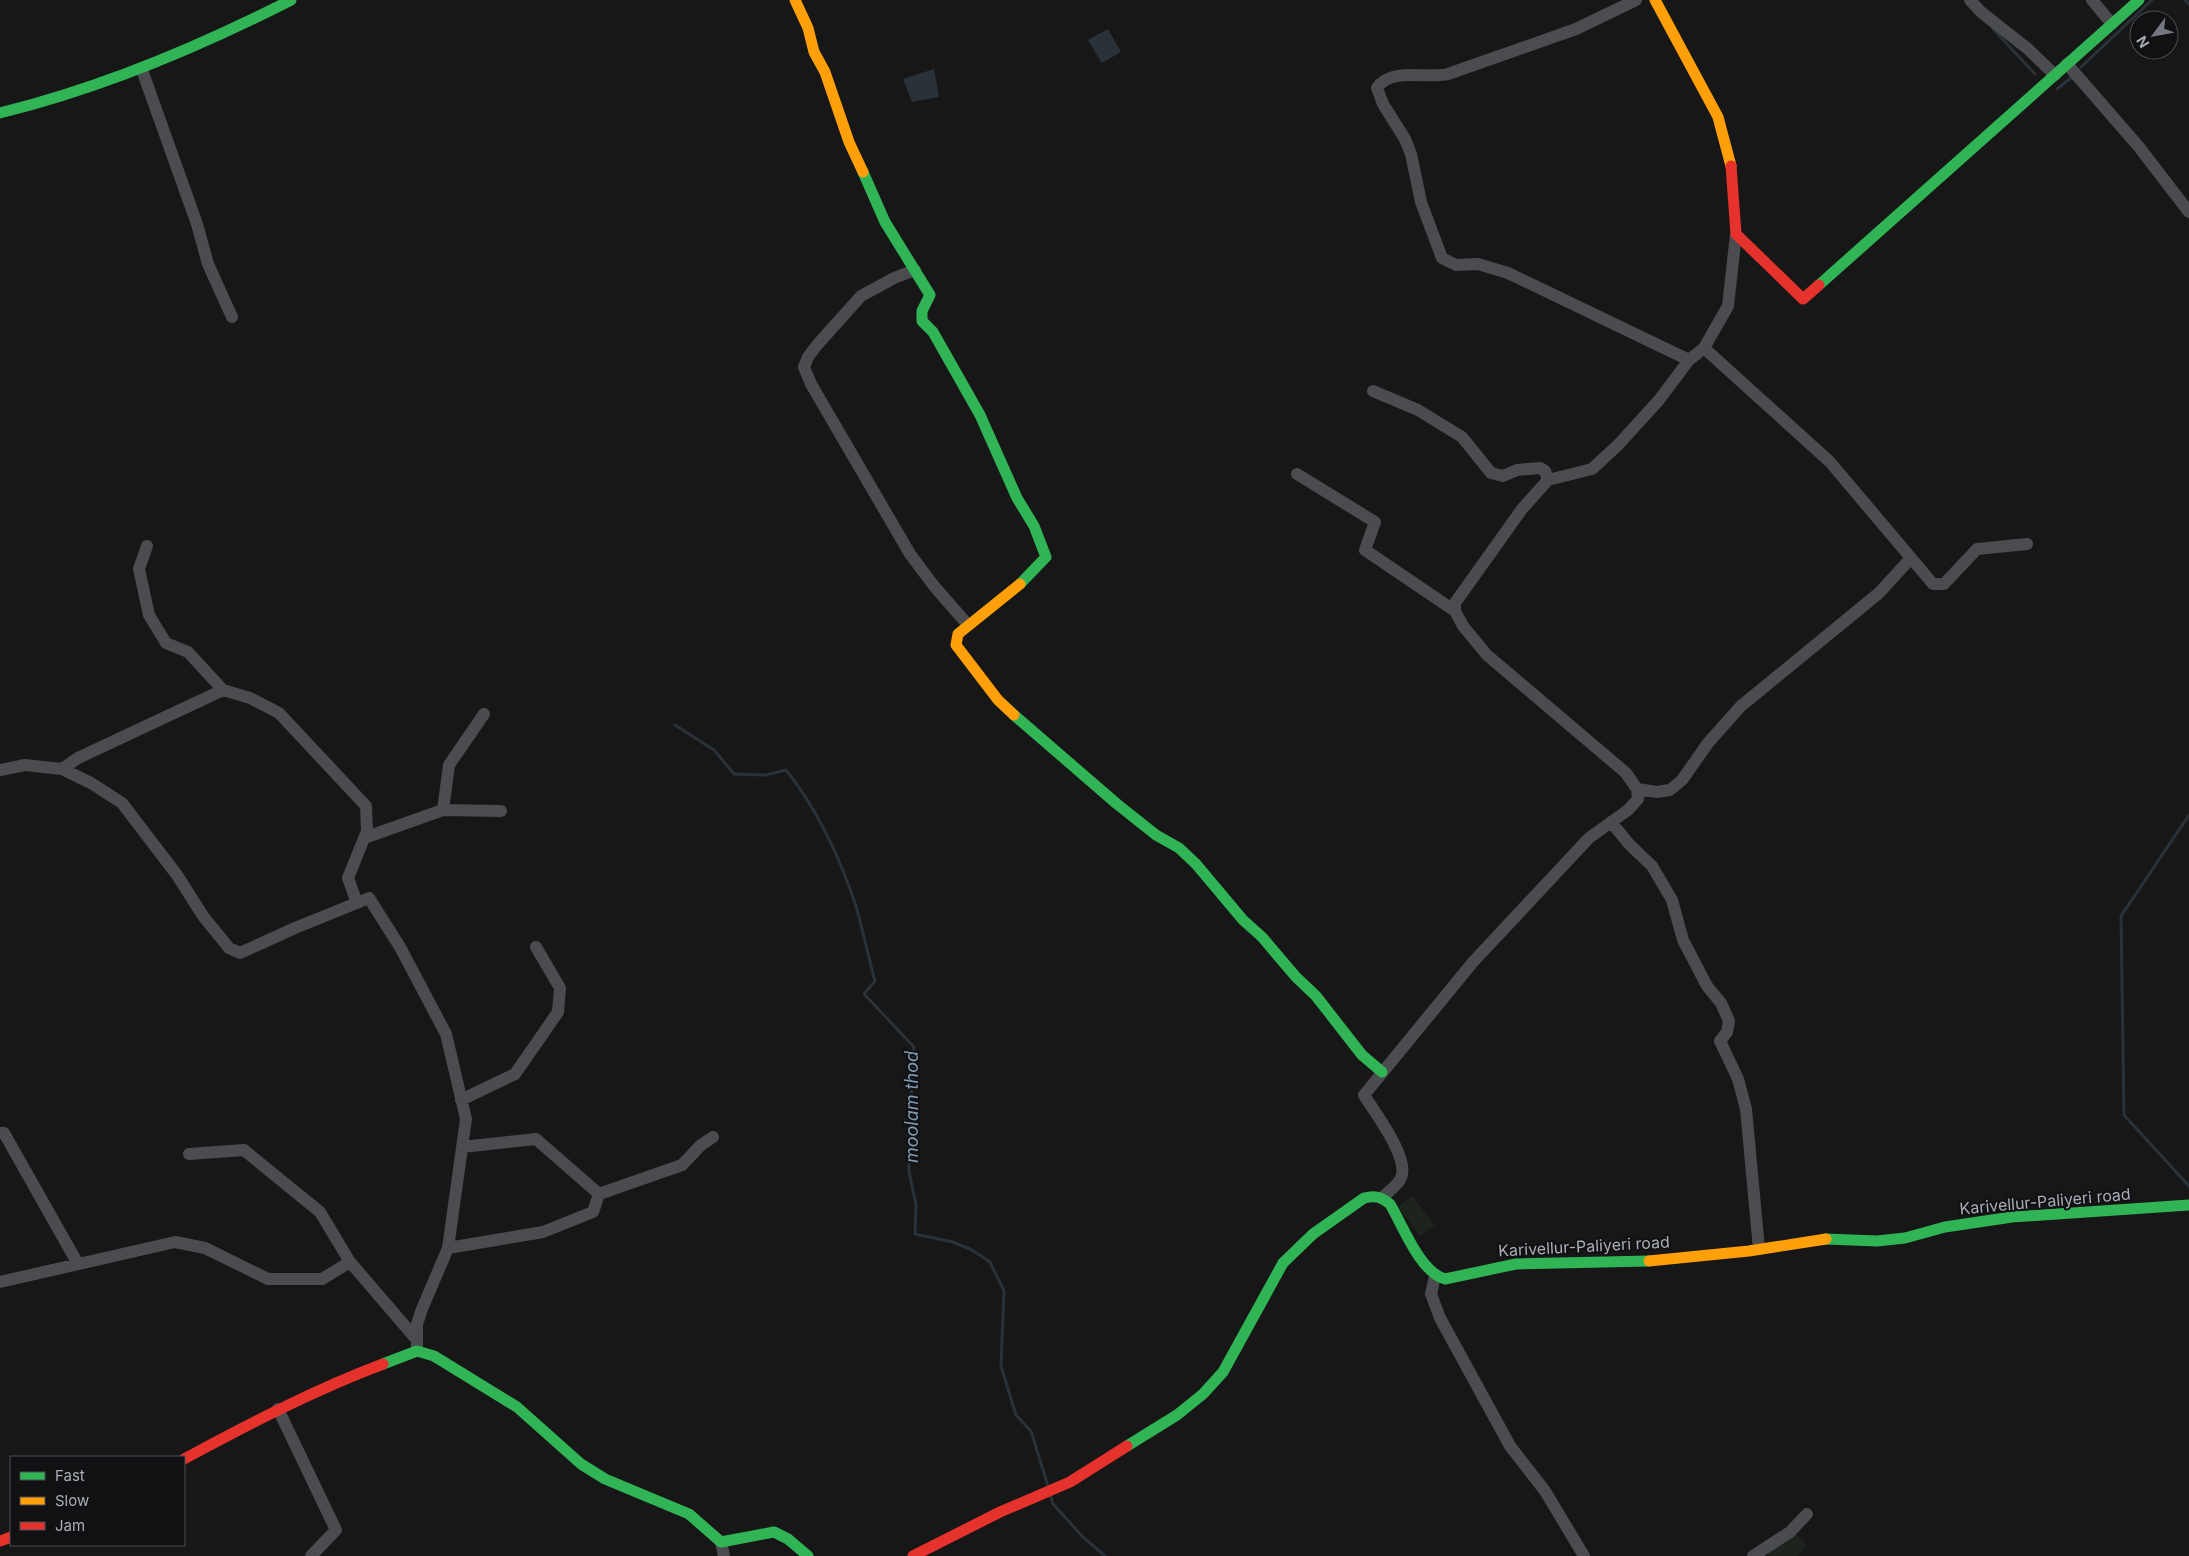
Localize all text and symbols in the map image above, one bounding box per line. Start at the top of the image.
north arrow [2129,10,2179,60]
text: N [2133,33,2153,51]
water label: moolam thod [901,1051,922,1163]
street label: Karivellur-Paliyeri road [1959,1184,2131,1218]
street label: Karivellur-Paliyeri road [1498,1232,1670,1260]
legend [10,1456,185,1546]
text: Fast [55,1466,85,1485]
text: Slow [55,1491,89,1510]
text: Jam [55,1516,85,1535]

